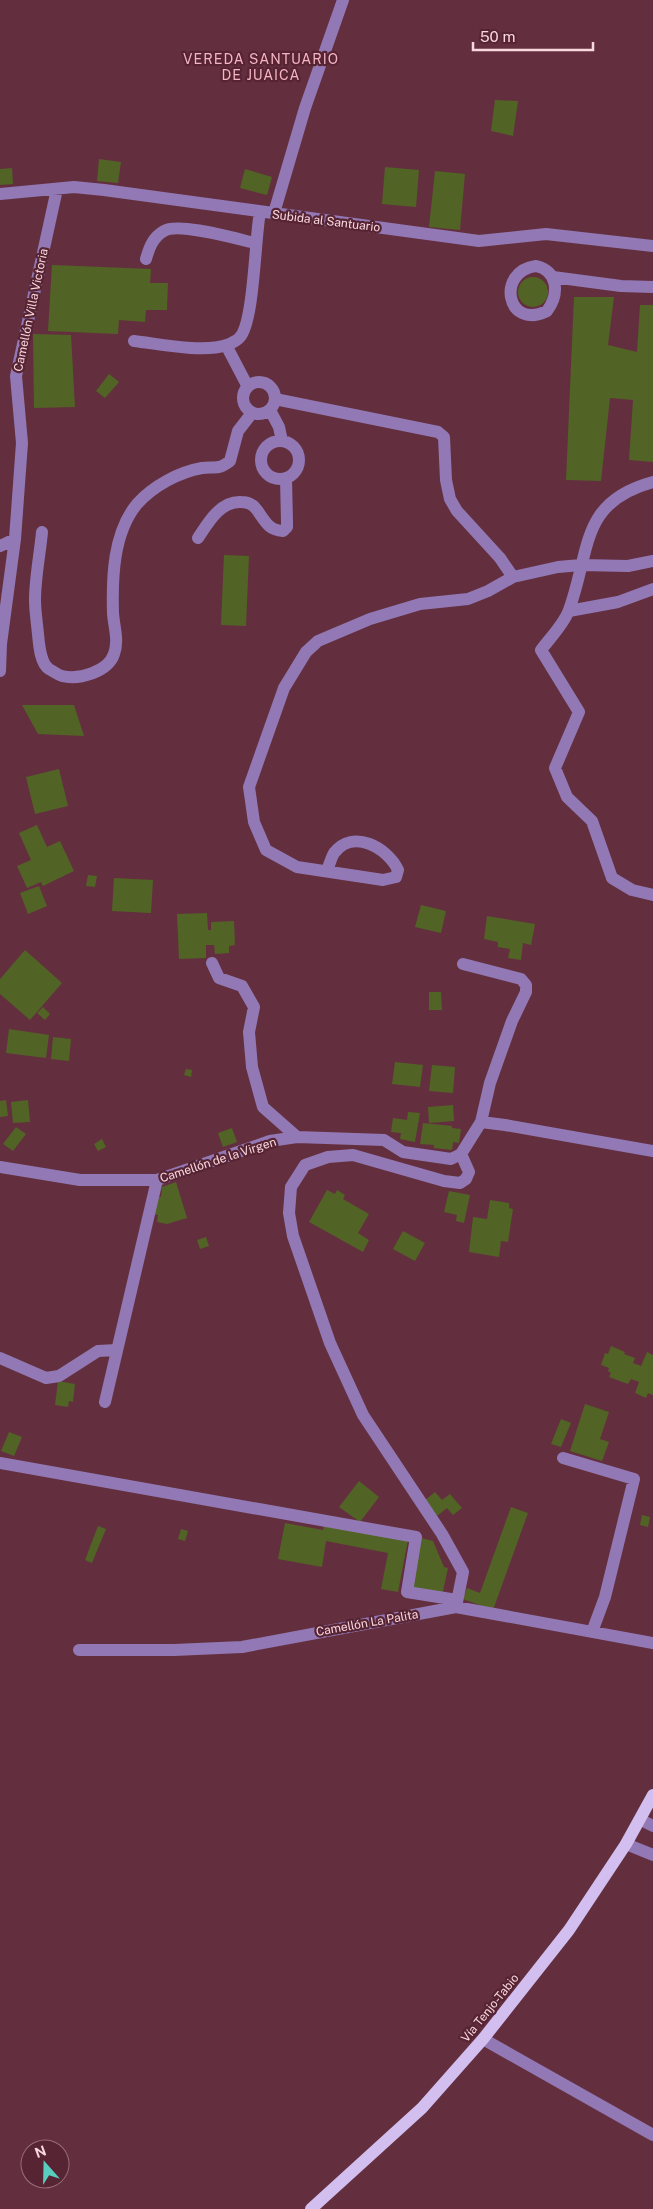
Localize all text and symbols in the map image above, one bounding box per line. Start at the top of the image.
scale bar [473,20,593,52]
text: 50 m [480,28,515,45]
district label: VEREDA SANTUARIO DE JUAICA [183,51,339,83]
street label: Subida al Santuario [271,207,381,235]
street label: Camellón Villa Victoria [11,247,51,373]
street label: Camellón de la Virgen [158,1135,278,1185]
street label: Camellón La Palita [315,1607,419,1639]
street label: Vía Tenjo-Tabio [458,1971,522,2045]
north arrow [20,2139,70,2189]
text: N [33,2142,48,2161]

